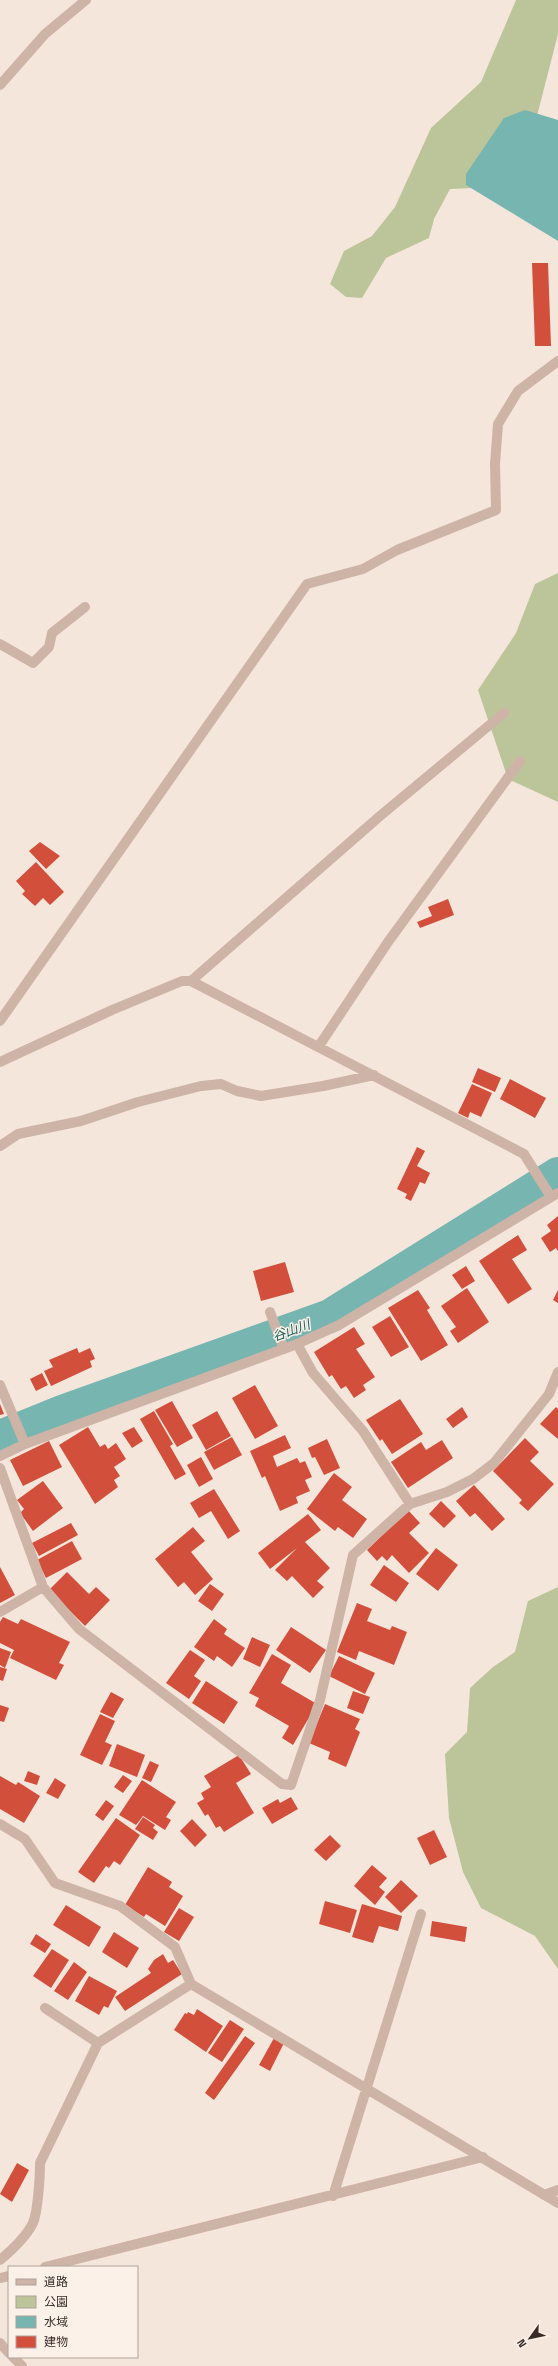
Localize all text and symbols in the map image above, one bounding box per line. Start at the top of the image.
water label: 谷山川 [270,1315,314,1345]
legend [8,2266,138,2358]
text: 道路 [44,2274,68,2290]
text: 公園 [44,2294,68,2310]
text: 水域 [44,2314,68,2330]
north arrow [510,2318,550,2358]
text: 建物 [44,2334,68,2350]
text: N [514,2337,529,2350]

